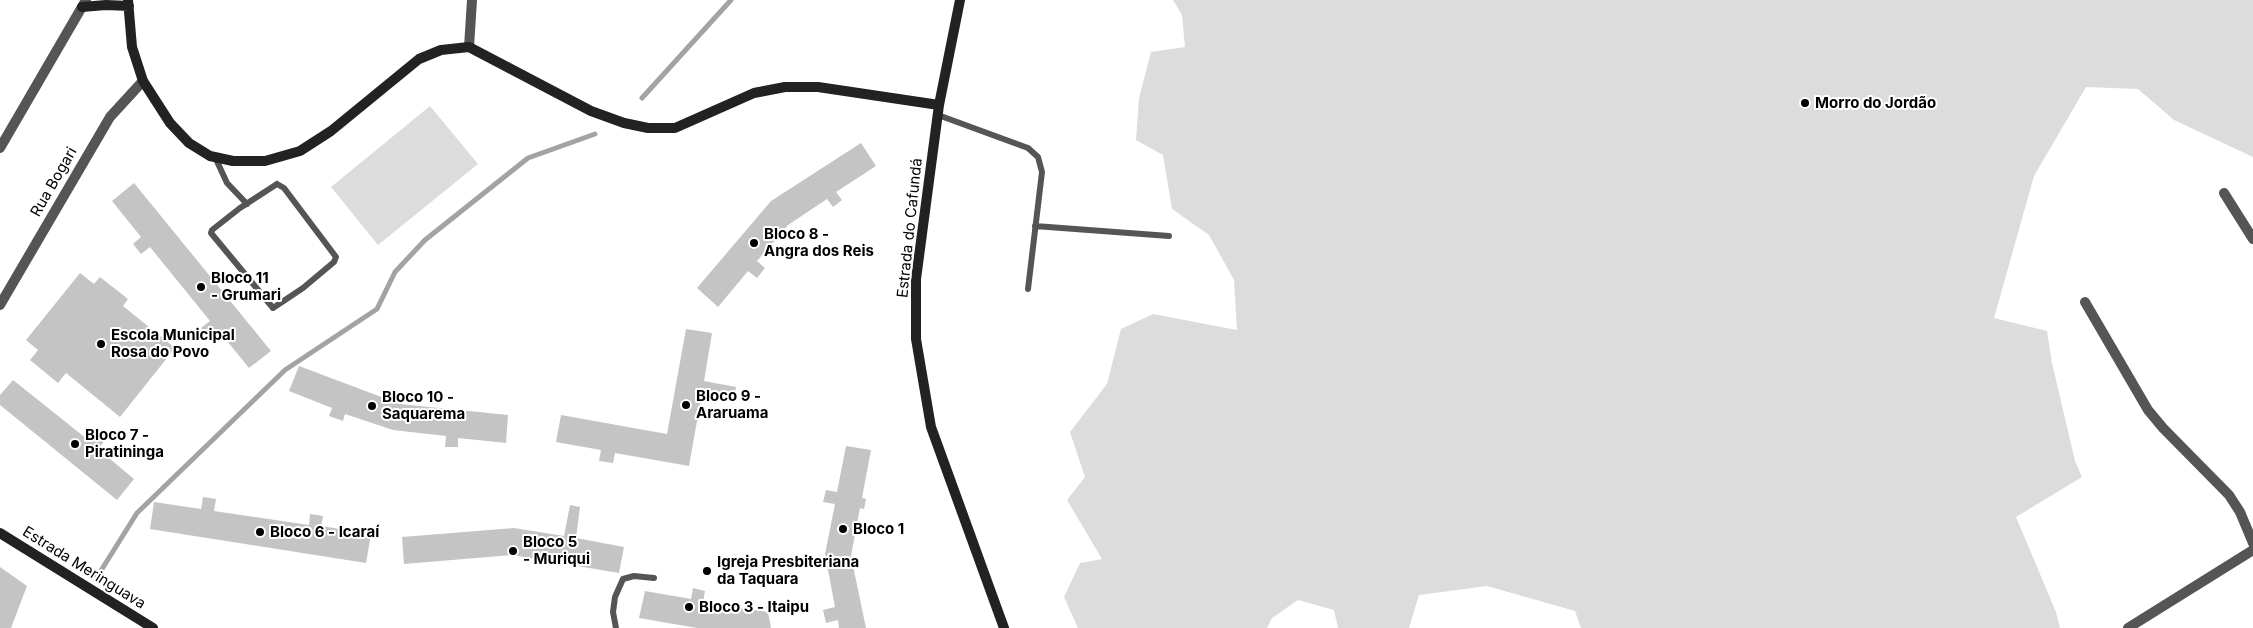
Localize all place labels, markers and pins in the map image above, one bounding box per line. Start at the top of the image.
place label: Morro do Jordão [1815,94,1936,112]
marker: Morro do Jordão [1799,97,1811,109]
place label: Bloco 8 - Angra dos Reis [764,225,874,260]
marker: Bloco 8 - Angra dos Reis [748,237,760,249]
place label: Bloco 11 - Grumari [211,269,281,304]
marker: Bloco 11 - Grumari [195,281,207,293]
place label: Escola Municipal Rosa do Povo [111,326,235,361]
marker: Escola Municipal Rosa do Povo [95,338,107,350]
place label: Bloco 9 - Araruama [696,387,768,422]
place label: Bloco 10 - Saquarema [382,388,465,423]
marker: Bloco 9 - Araruama [680,399,692,411]
marker: Bloco 10 - Saquarema [366,400,378,412]
place label: Bloco 7 - Piratininga [85,426,164,461]
marker: Bloco 7 - Piratininga [69,438,81,450]
place label: Bloco 1 [853,520,904,538]
place label: Bloco 6 - Icaraí [270,523,379,541]
marker: Bloco 1 [837,523,849,535]
marker: Bloco 6 - Icaraí [254,526,266,538]
place label: Bloco 5 - Muriqui [523,533,590,568]
marker: Bloco 5 - Muriqui [507,545,519,557]
place label: Igreja Presbiteriana da Taquara [717,553,859,588]
marker: Igreja Presbiteriana da Taquara [701,565,713,577]
place label: Bloco 3 - Itaipu [699,598,809,616]
marker: Bloco 3 - Itaipu [683,601,695,613]

